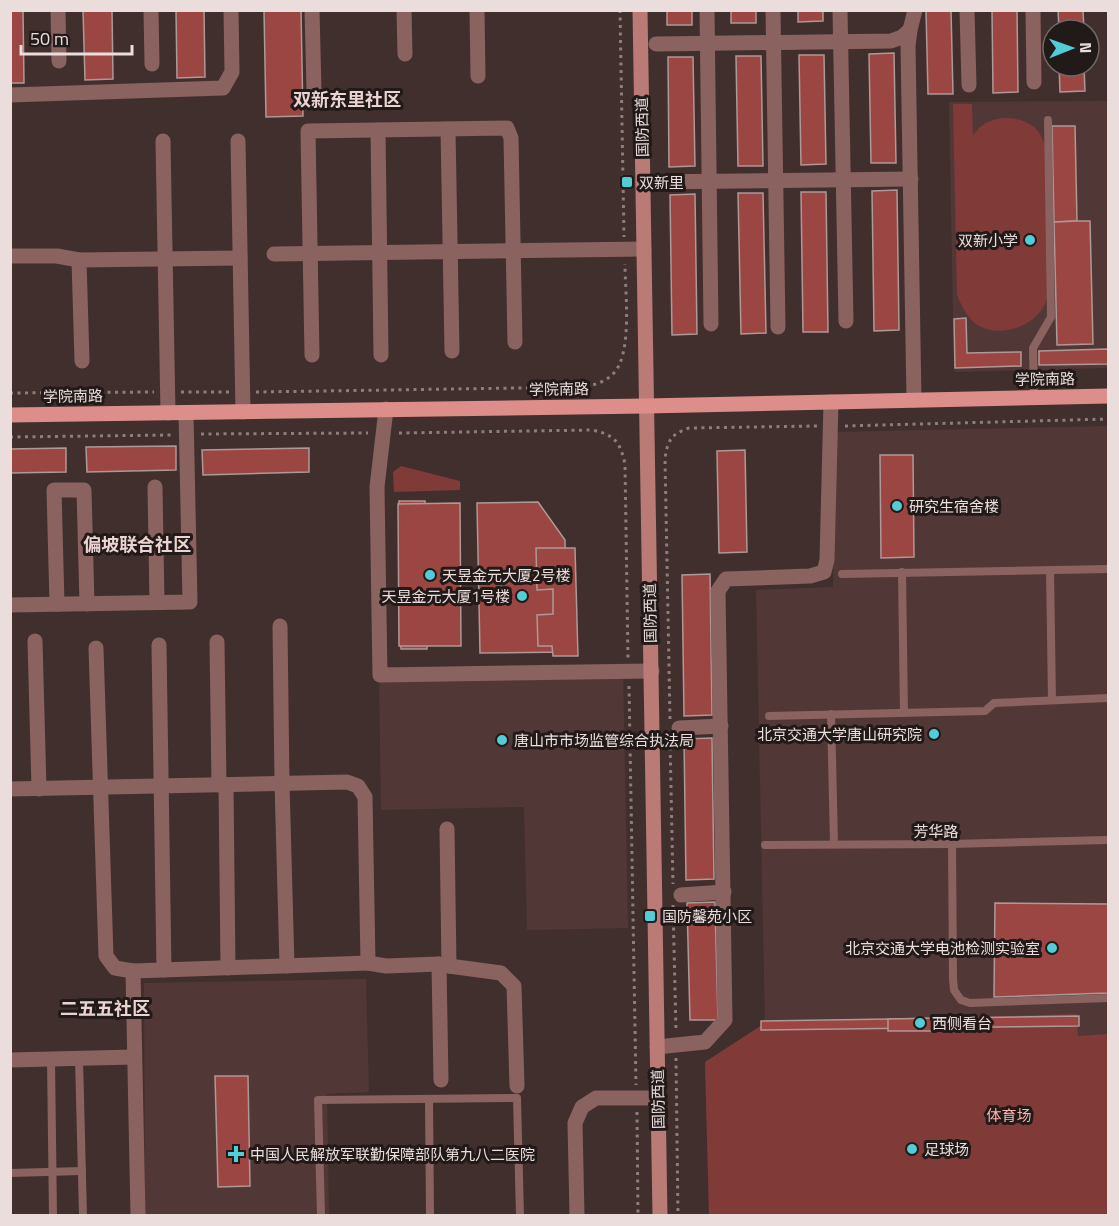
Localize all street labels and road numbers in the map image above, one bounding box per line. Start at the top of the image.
street label: 国防西道 [630,97,654,157]
street label: 学院南路 [1015,367,1075,391]
street label: 学院南路 [529,377,589,401]
street label: 学院南路 [43,384,103,408]
street label: 国防西道 [638,583,662,643]
street label: 芳华路 [913,820,959,843]
street label: 国防西道 [646,1069,670,1129]

